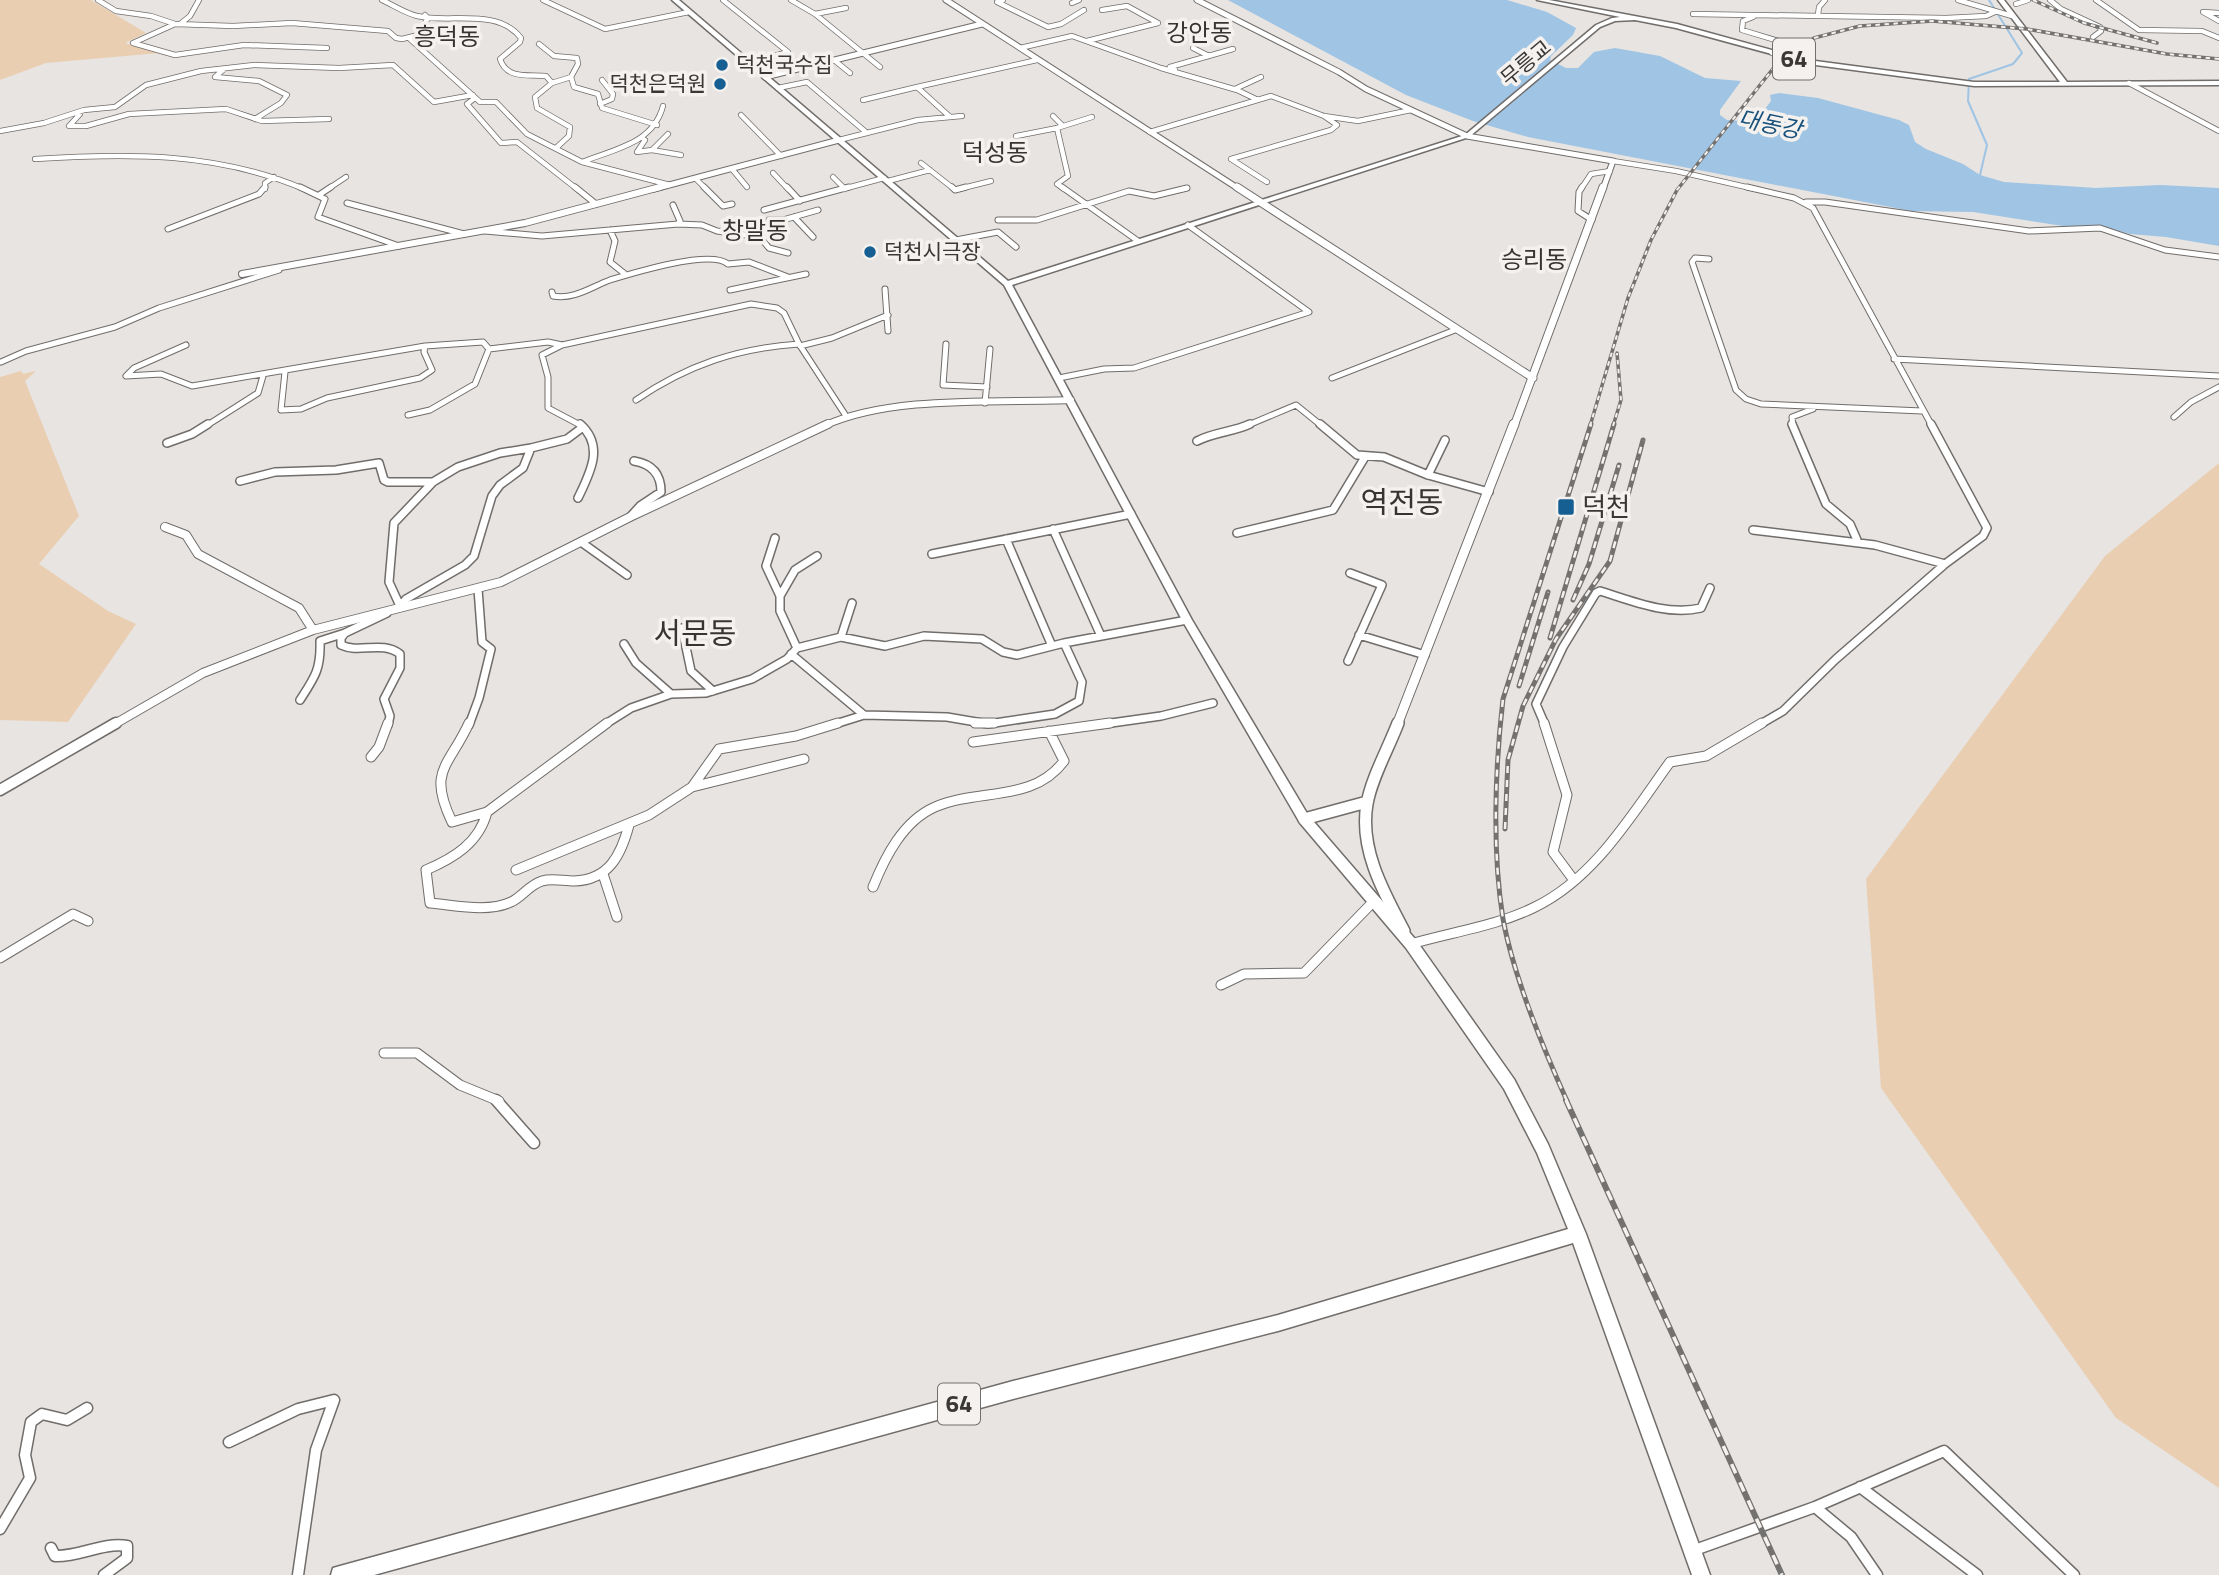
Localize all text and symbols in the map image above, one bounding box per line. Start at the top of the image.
district label: 강안동 [1166,14,1232,50]
district label: 흥덕동 [414,18,480,54]
street label: 무릉교 [1493,31,1558,93]
road number: 64 [1773,38,1815,80]
place label: 덕천국수집 [736,48,833,80]
marker: 덕천국수집 [714,57,730,73]
place label: 덕천은덕원 [609,67,706,99]
marker: 덕천은덕원 [712,76,728,92]
water label: 대동강 [1735,100,1808,148]
district label: 덕성동 [962,134,1028,170]
district label: 창말동 [722,212,788,248]
place label: 덕천시극장 [884,235,981,267]
district label: 승리동 [1501,241,1567,277]
marker: 덕천시극장 [862,244,878,260]
district label: 역전동 [1361,479,1443,525]
place label: 덕천 [1582,487,1630,526]
marker: 덕천 [1556,497,1576,517]
district label: 서문동 [654,610,736,656]
road number: 64 [938,1384,980,1424]

